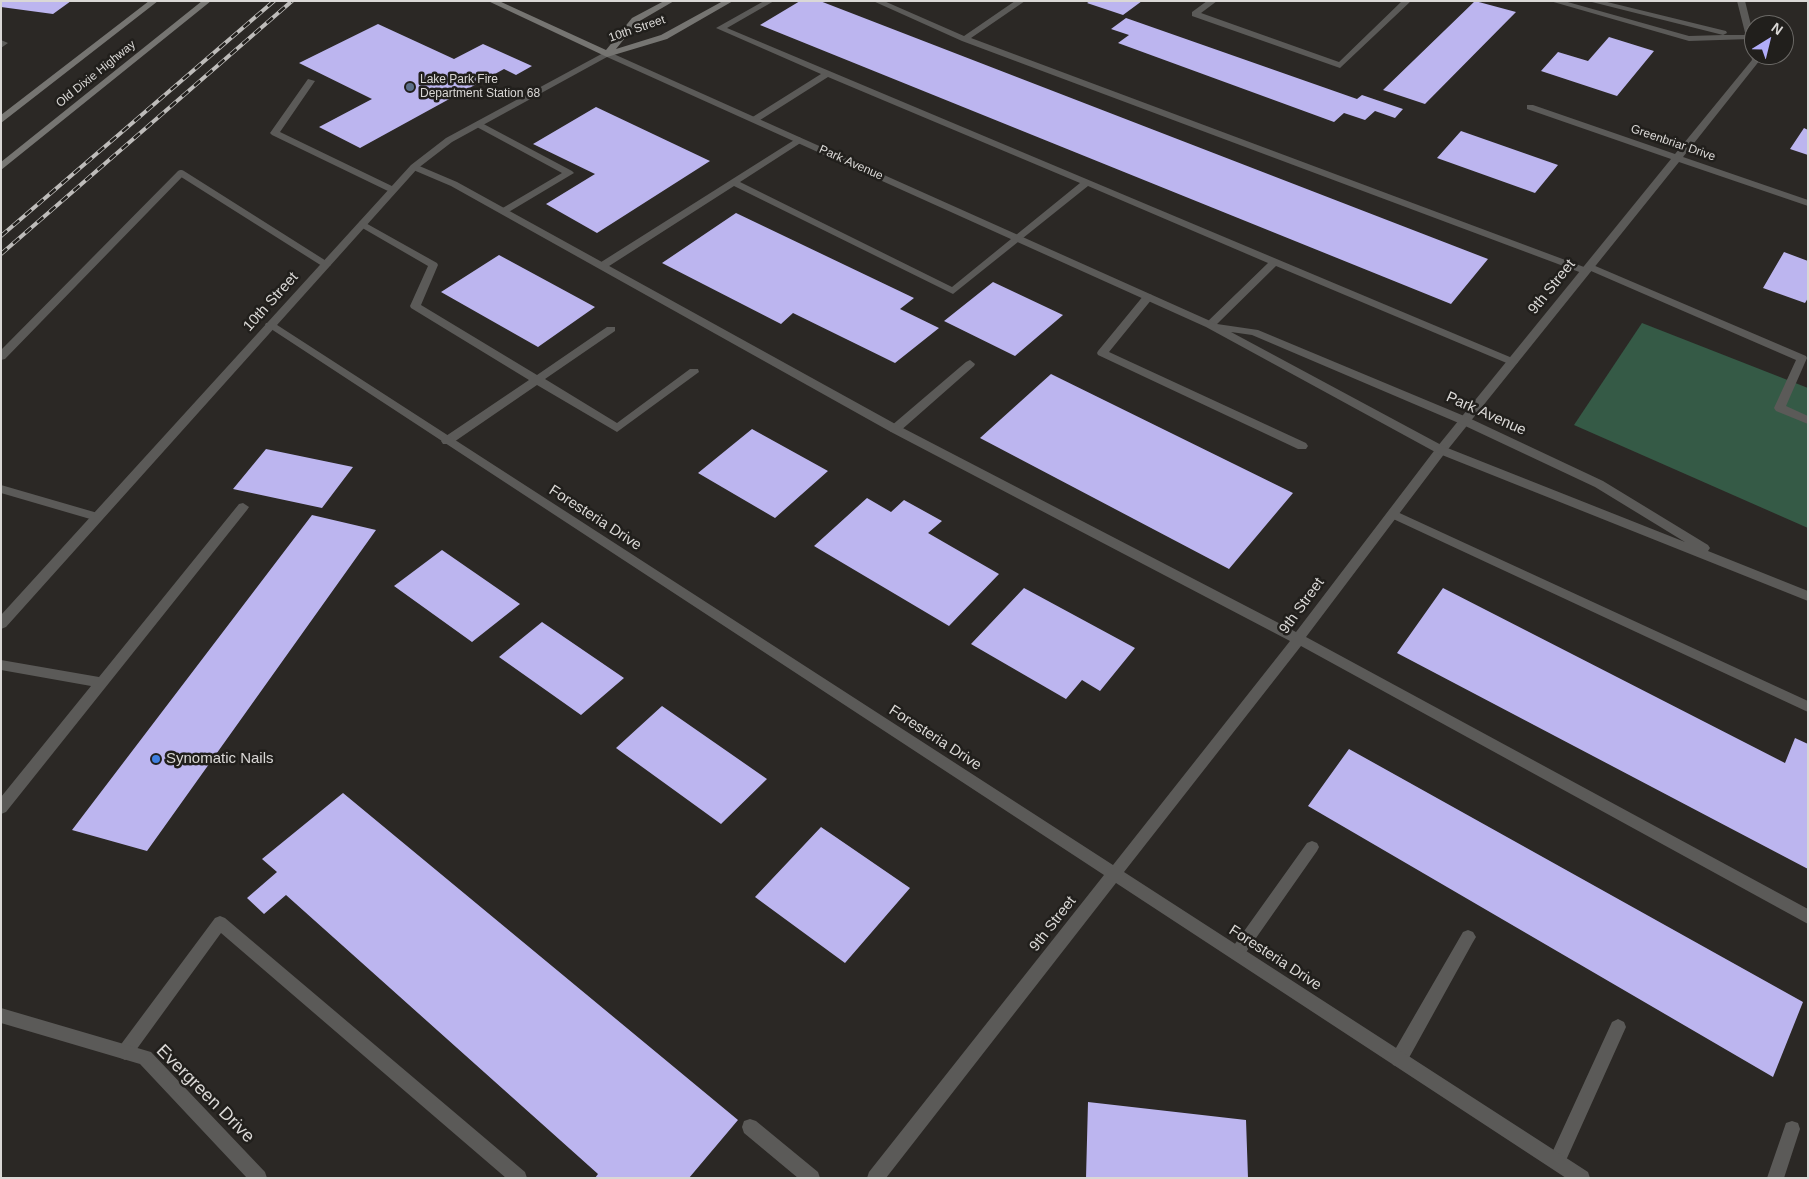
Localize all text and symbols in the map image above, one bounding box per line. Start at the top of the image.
street label: 10th Street [607,13,667,45]
north arrow [1744,15,1794,65]
text: N [1768,19,1786,38]
street label: Old Dixie Highway [53,38,139,110]
place label: Lake Park Fire Department Station 68 [420,73,540,101]
marker: Lake Park Fire Department Station 68 [404,81,416,93]
street label: Greenbriar Drive [1629,122,1717,164]
street label: Park Avenue [817,142,885,184]
street label: 9th Street [1525,256,1579,318]
street label: 10th Street [240,269,302,335]
street label: Park Avenue [1443,388,1529,440]
street label: Foresteria Drive [545,481,645,555]
street label: 9th Street [1276,574,1328,638]
street label: Foresteria Drive [885,701,985,775]
place label: Synomatic Nails [166,750,274,768]
marker: Synomatic Nails [150,753,162,765]
street label: 9th Street [1026,893,1080,955]
street label: Foresteria Drive [1225,921,1325,995]
street label: Evergreen Drive [151,1040,259,1148]

